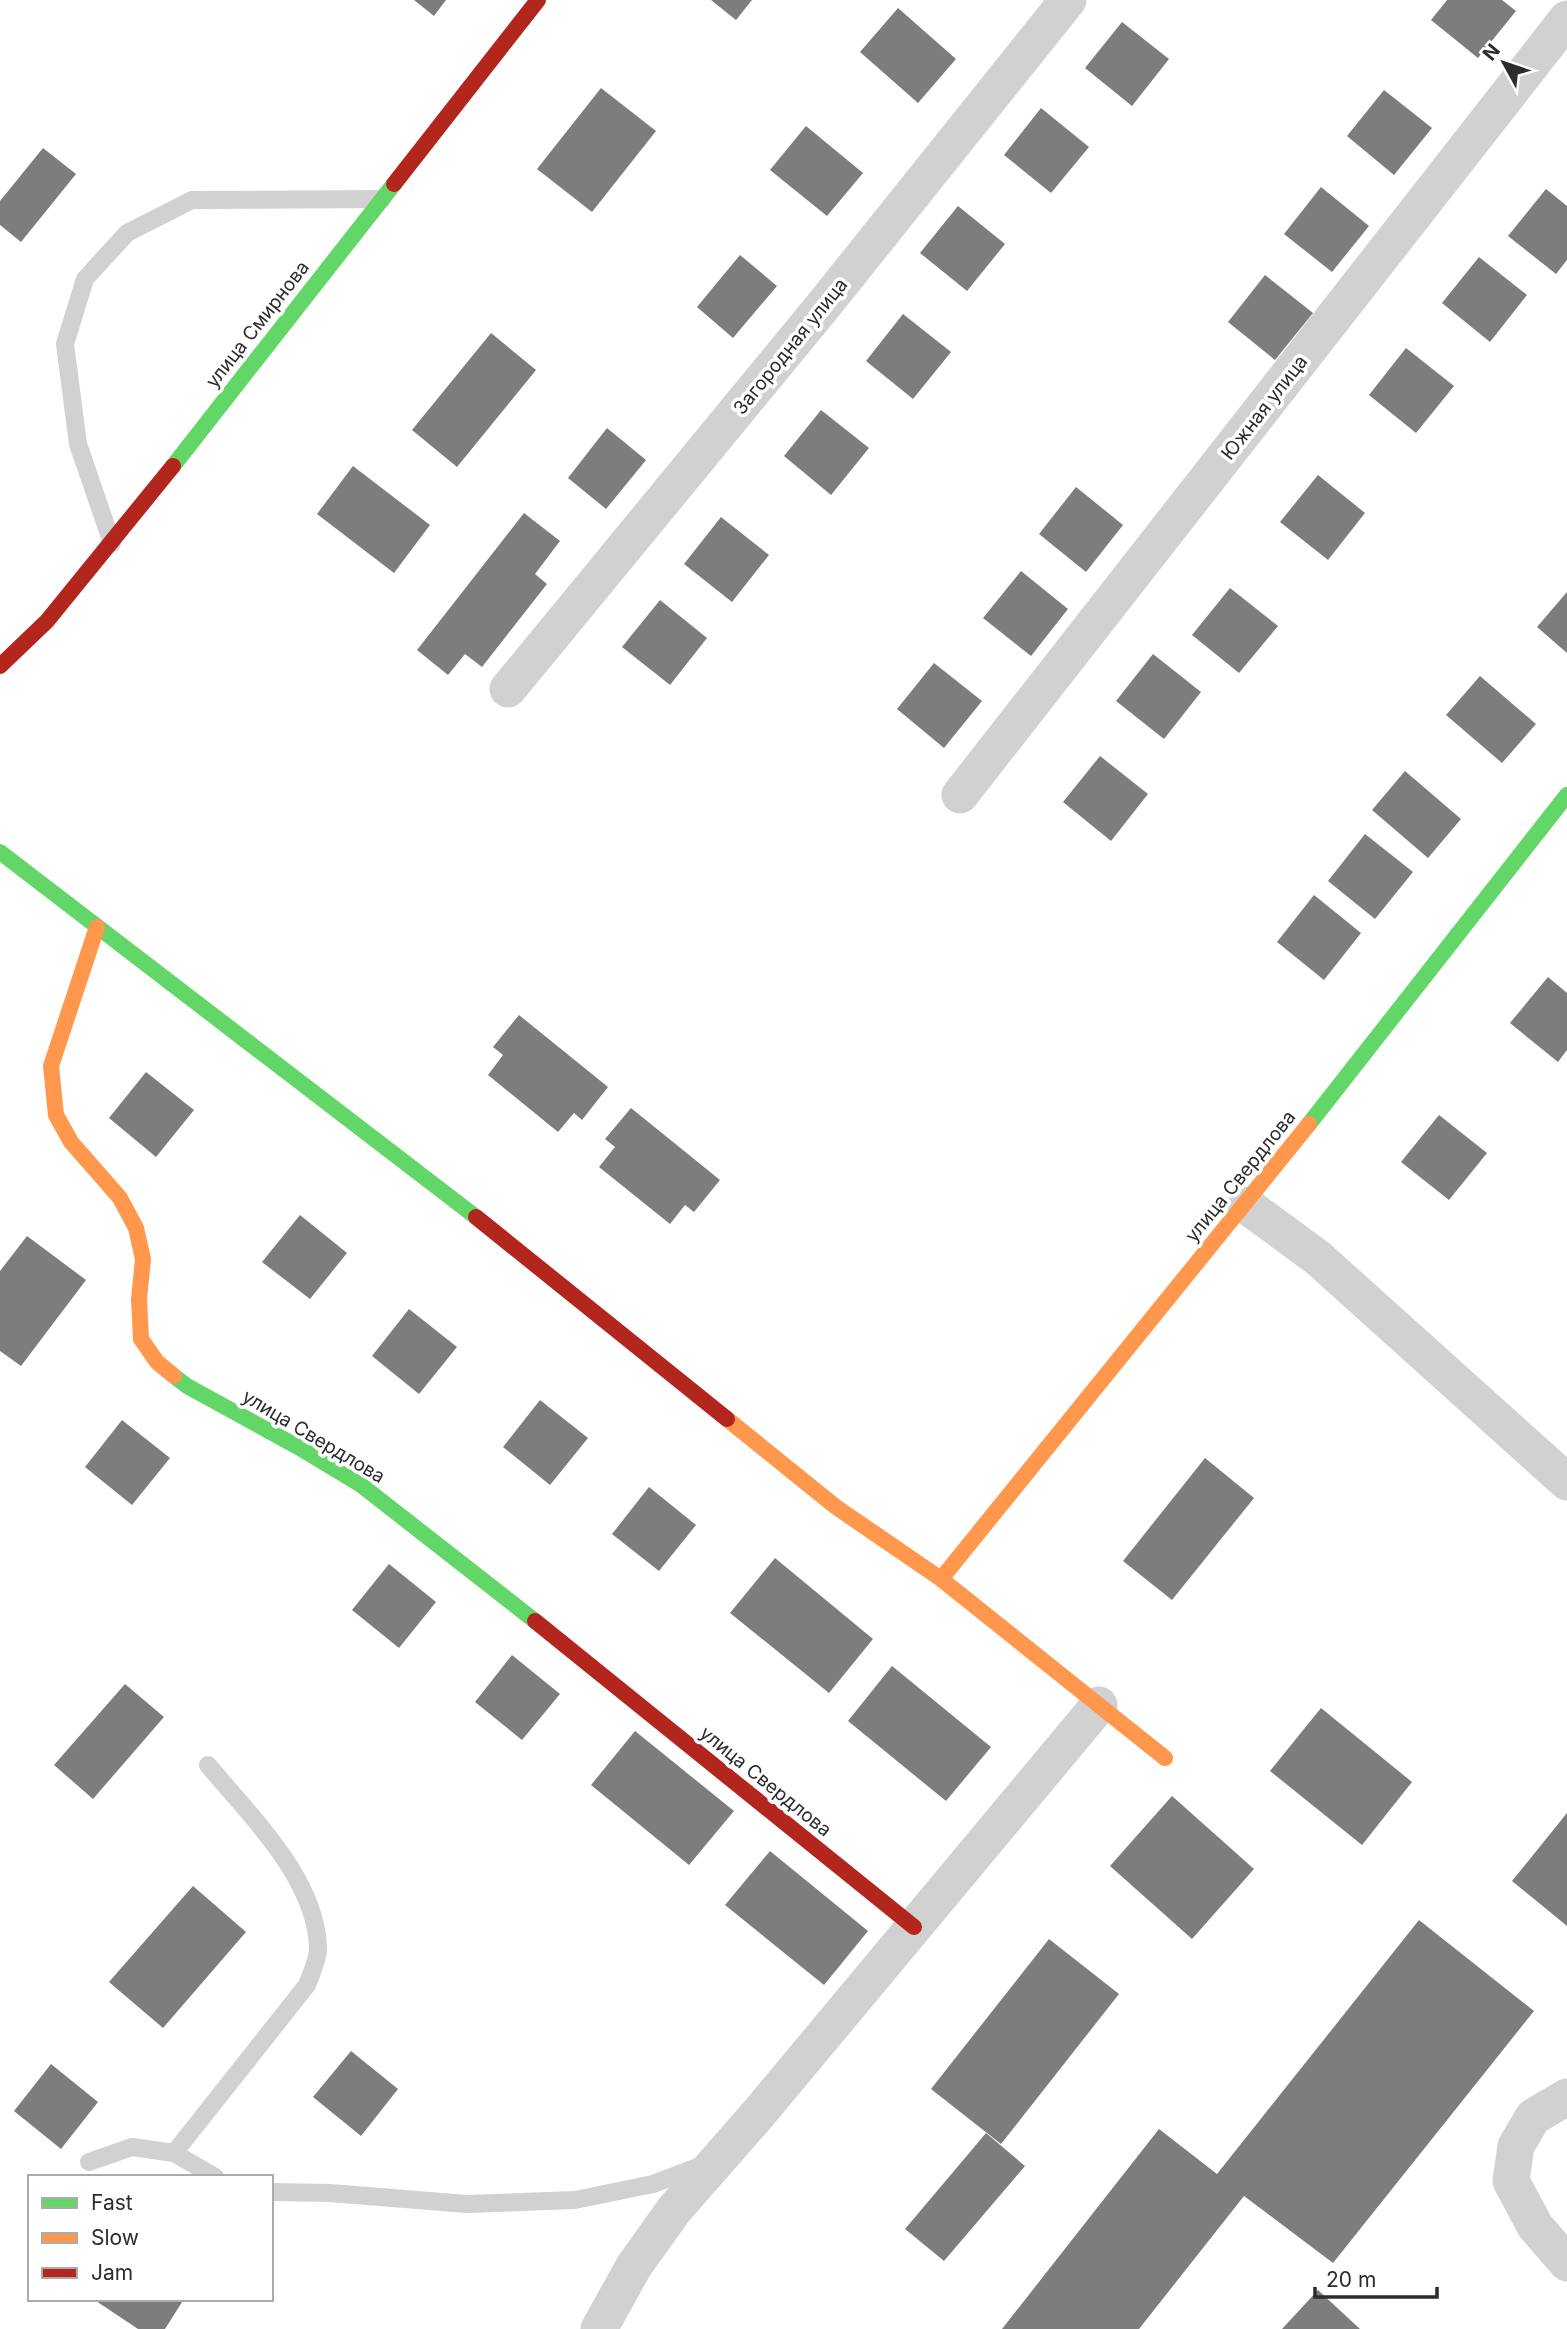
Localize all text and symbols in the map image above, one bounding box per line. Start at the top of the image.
north arrow [1469,28,1539,98]
text: N [1478,39,1505,65]
street label: улица Смирнова [201,256,314,392]
street label: Загородная улица [728,274,852,419]
street label: Южная улица [1216,350,1312,464]
street label: улица Свердлова [1180,1106,1300,1247]
street label: улица Свердлова [238,1385,389,1488]
street label: улица Свердлова [695,1721,836,1841]
legend [28,2175,273,2301]
text: Fast [91,2190,133,2215]
text: Slow [91,2225,139,2250]
scale bar [1315,2256,1438,2300]
text: Jam [91,2260,133,2285]
text: 20 m [1326,2267,1376,2292]

